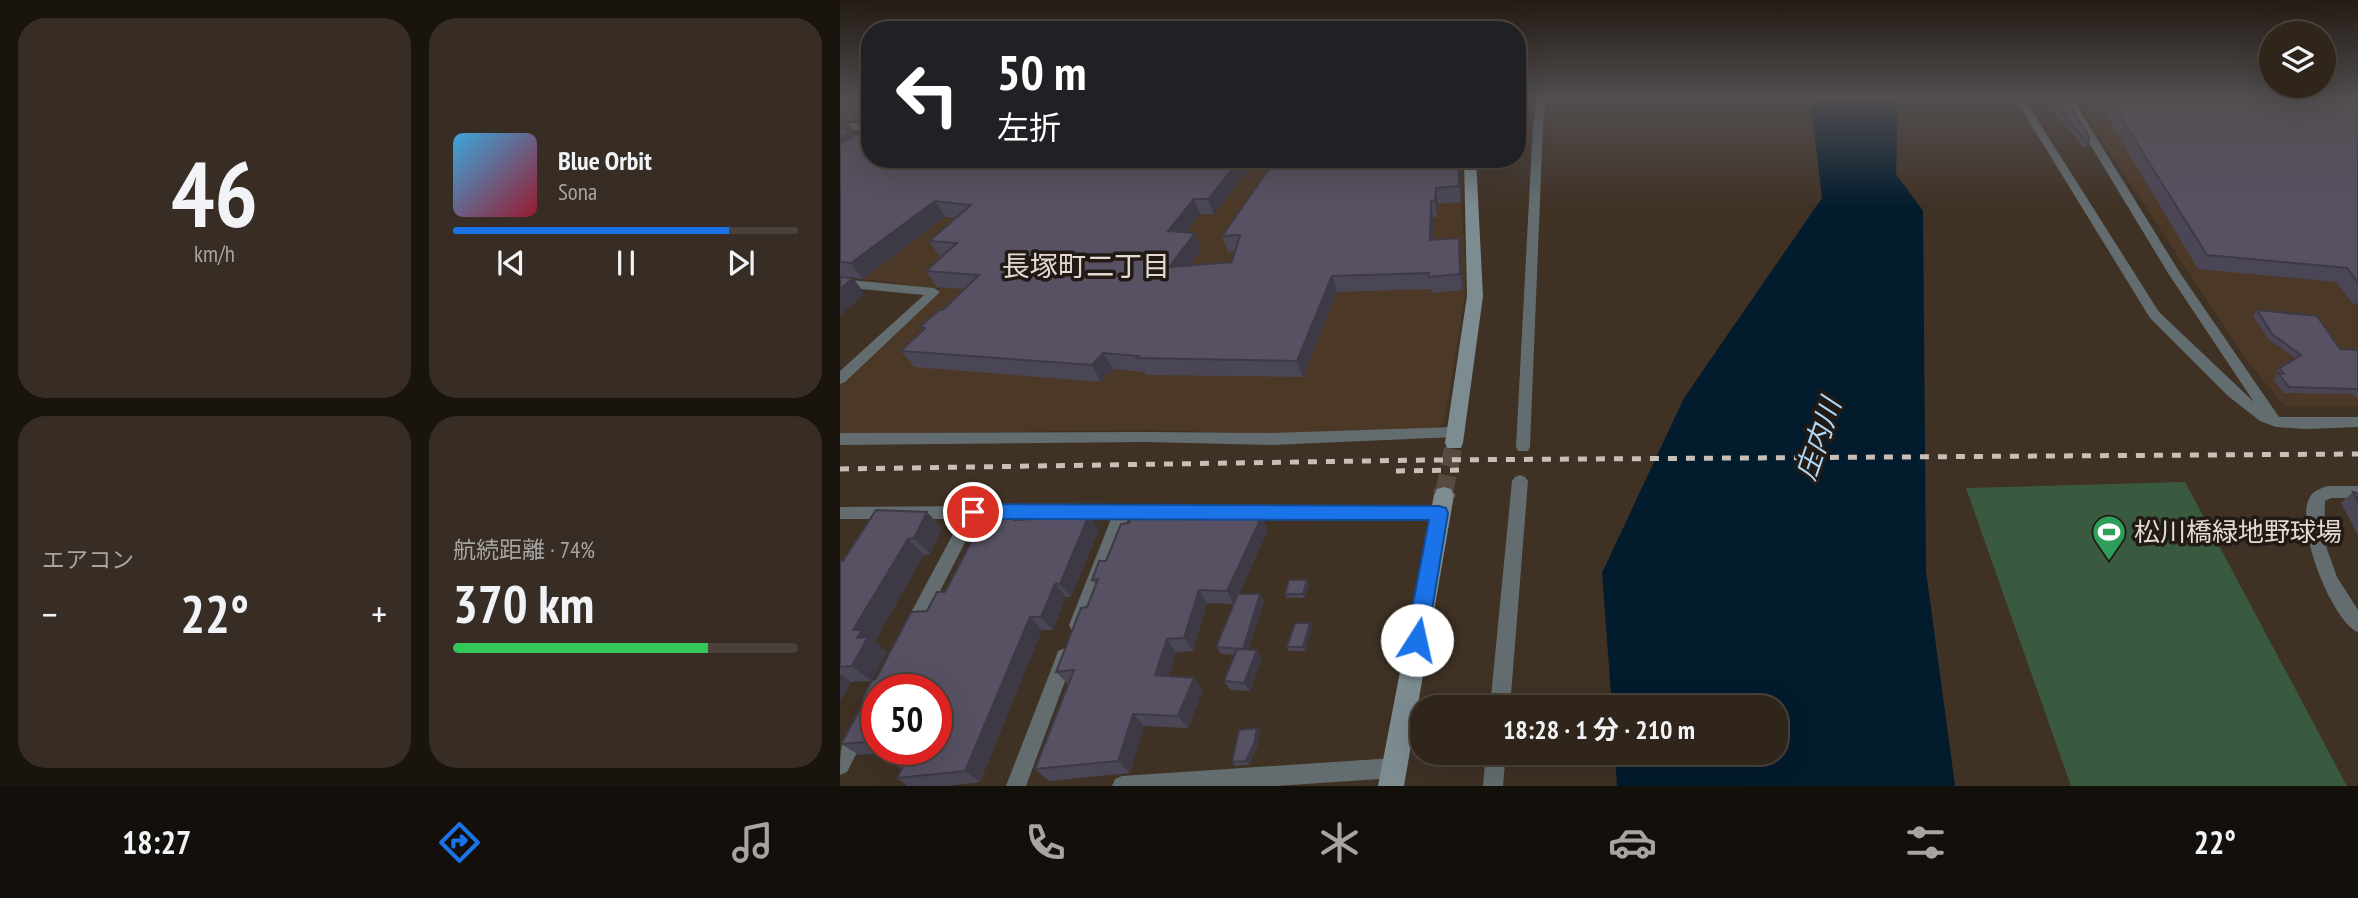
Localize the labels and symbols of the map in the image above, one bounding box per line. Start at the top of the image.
district label: 長塚町二丁目 [1002,247,1170,284]
water label: 庄内川 [1786,390,1850,485]
pin [943,482,1003,542]
sports icon: 松川橋緑地野球場 [2090,513,2128,562]
place label: 松川橋緑地野球場 [2134,515,2342,548]
position arrow [1380,603,1454,677]
speed limit sign: 50 [861,674,952,765]

